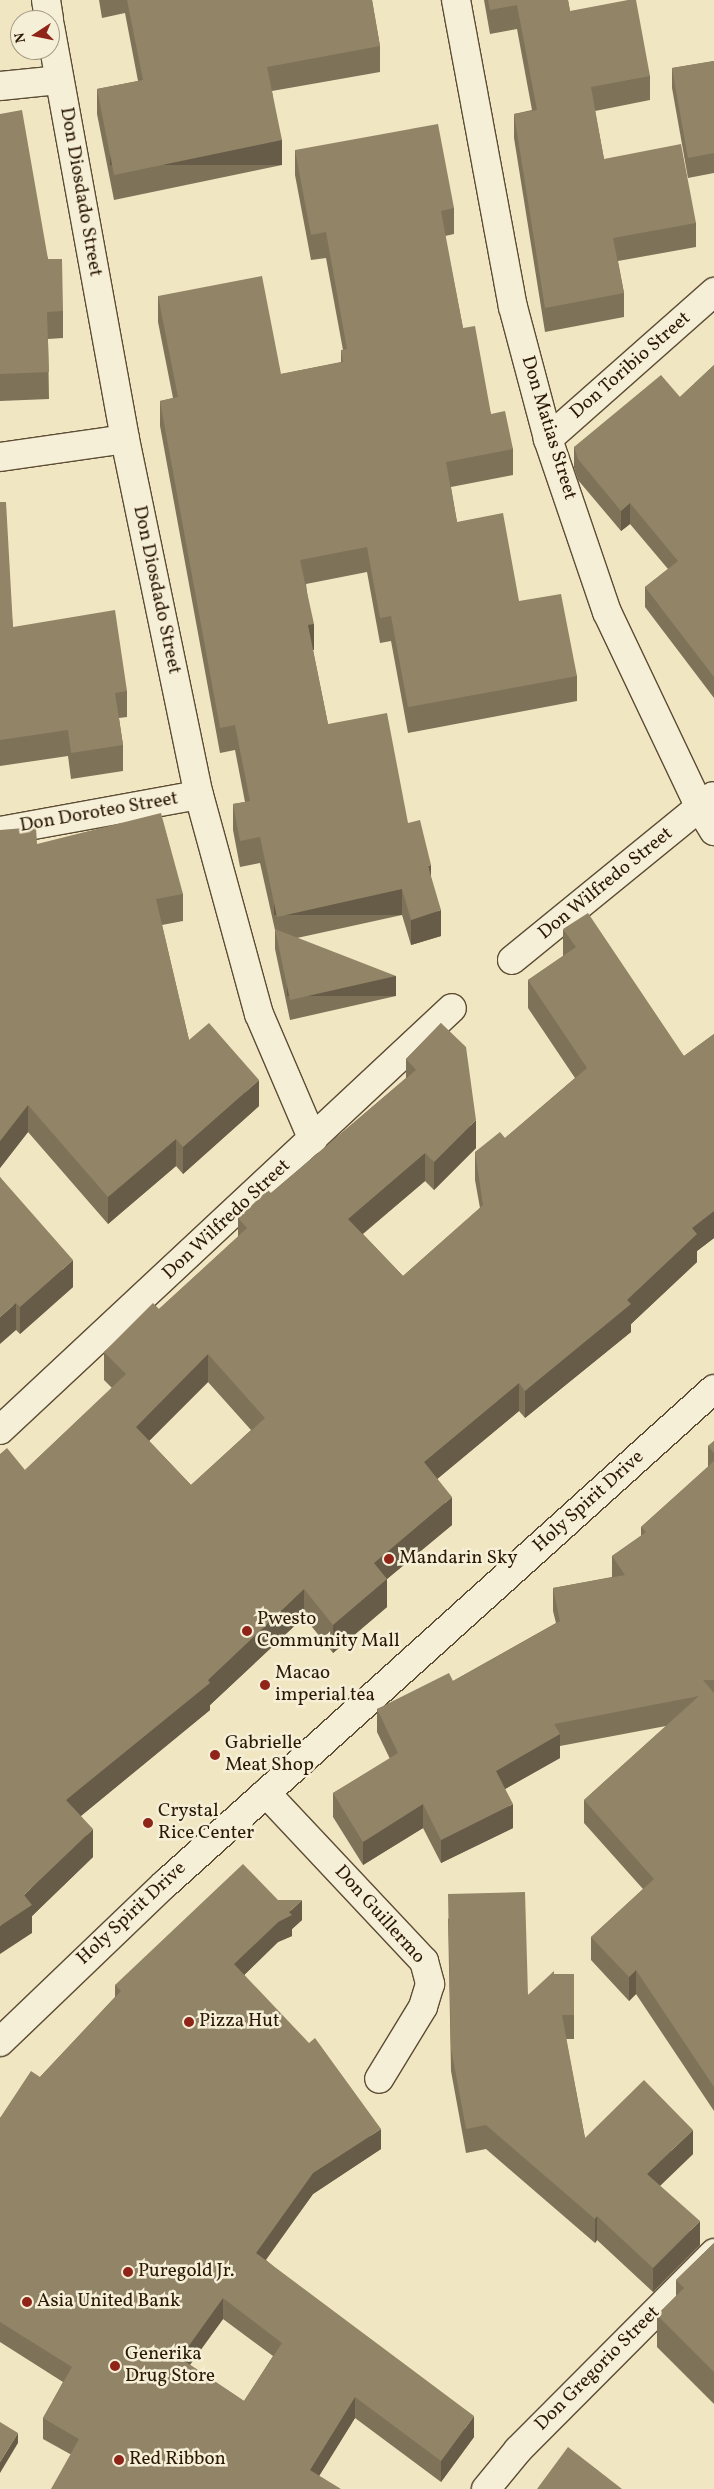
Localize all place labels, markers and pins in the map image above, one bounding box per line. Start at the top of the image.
place label: Mandarin Sky [399,1548,518,1570]
marker: Mandarin Sky [383,1553,395,1565]
place label: Pwesto Community Mall [257,1609,400,1653]
marker: Pwesto Community Mall [241,1625,253,1637]
place label: Macao imperial tea [275,1663,375,1707]
marker: Macao imperial tea [259,1679,271,1691]
place label: Gabrielle Meat Shop [225,1733,314,1777]
marker: Gabrielle Meat Shop [209,1749,221,1761]
place label: Crystal Rice Center [158,1801,254,1845]
marker: Crystal Rice Center [142,1817,154,1829]
place label: Pizza Hut [199,2011,280,2033]
marker: Pizza Hut [183,2016,195,2028]
place label: Puregold Jr. [138,2261,234,2283]
marker: Puregold Jr. [122,2266,134,2278]
place label: Asia United Bank [37,2291,180,2313]
marker: Asia United Bank [21,2296,33,2308]
place label: Generika Drug Store [125,2344,215,2388]
marker: Generika Drug Store [109,2360,121,2372]
place label: Red Ribbon [129,2449,226,2471]
marker: Red Ribbon [113,2454,125,2466]

